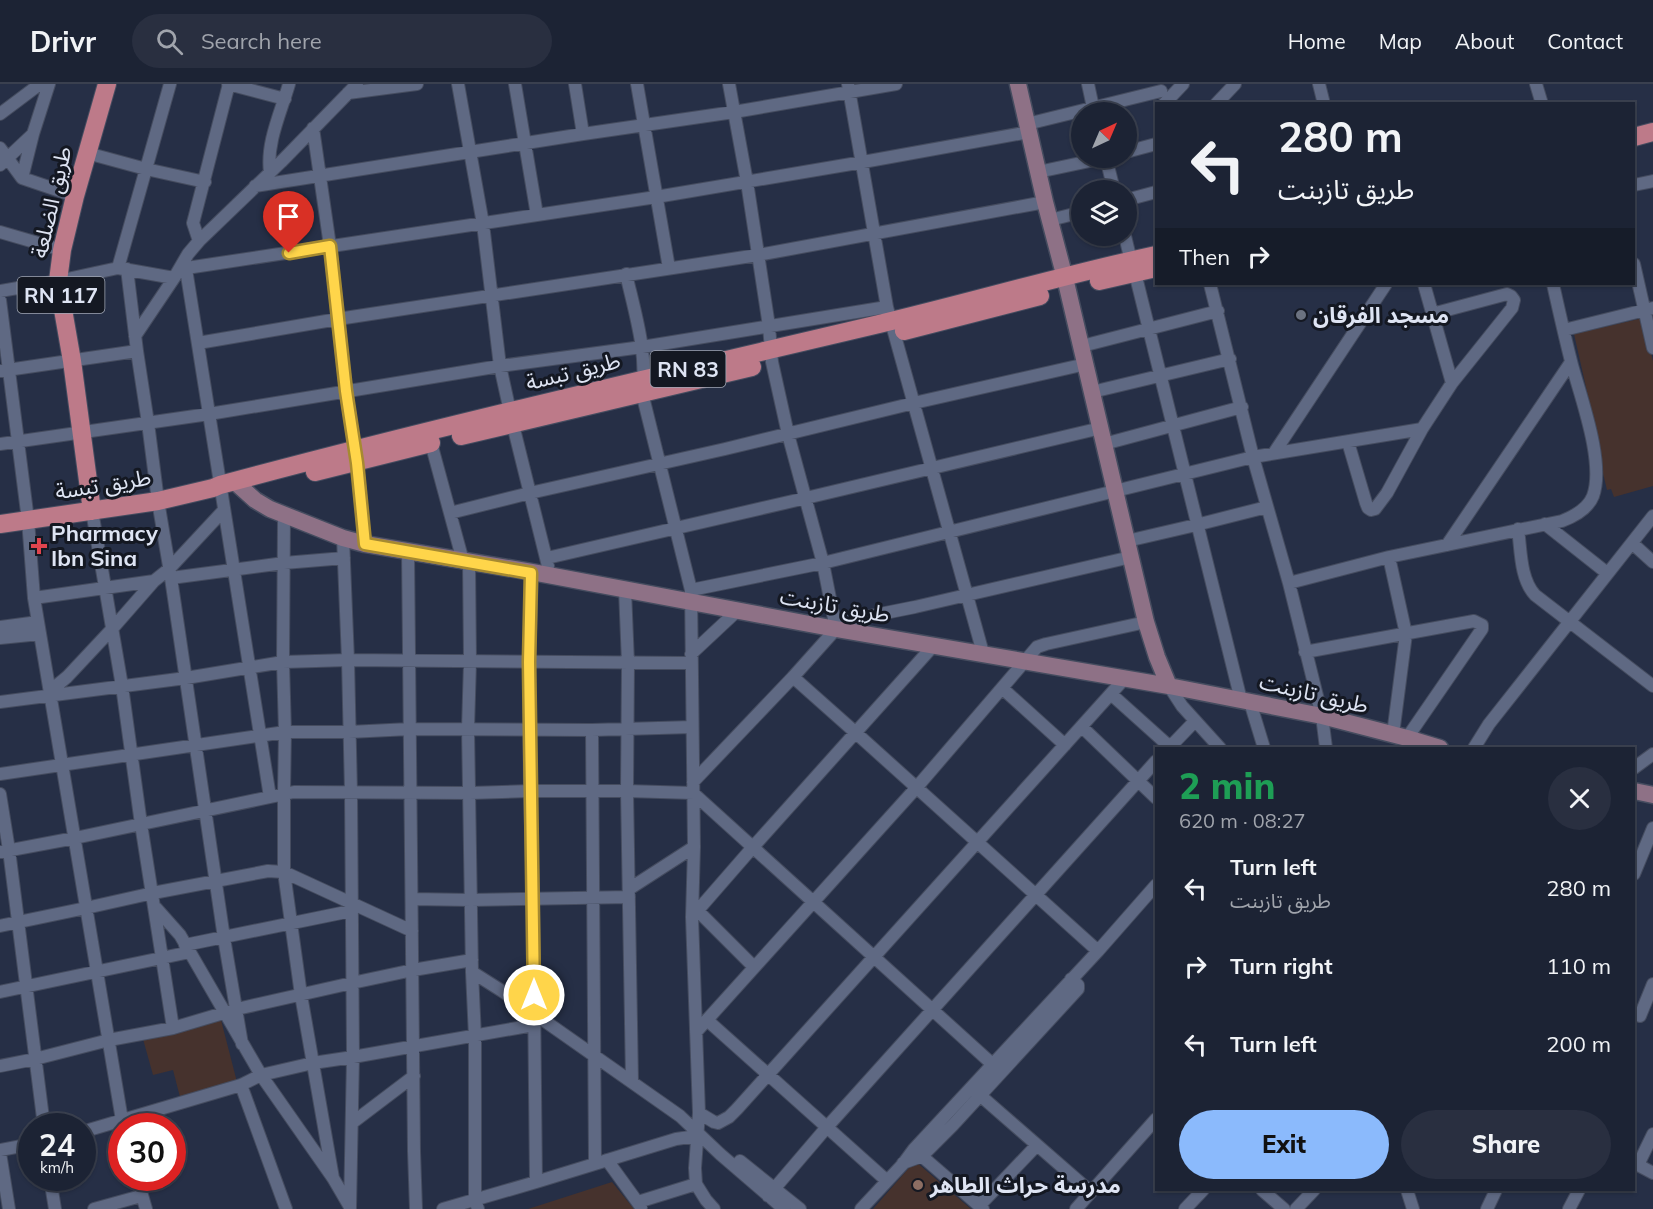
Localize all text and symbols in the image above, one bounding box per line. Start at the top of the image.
search box [132,14,552,68]
text: Drivr [30,24,96,59]
icon: search [153,25,186,58]
text: Search here [201,27,322,55]
text: Home [1288,28,1346,54]
text: Map [1379,28,1422,54]
text: About [1455,28,1514,54]
text: Contact [1547,28,1623,54]
north arrow [1071,102,1137,168]
map controls [1071,102,1137,246]
text: 280 m [1278,110,1403,163]
icon: left [1179,126,1257,204]
street label: طريق الضلعة [25,143,77,261]
text: طريق تازبنت [1278,172,1414,206]
button: layers [1071,180,1137,246]
pin [263,191,314,253]
icon: arrive [272,200,305,233]
icon: right [1242,240,1275,273]
text: Then [1179,243,1230,271]
road number: RN 117 [17,277,104,313]
place label: مسجد الفرقان [1313,301,1449,329]
marker: مسجد الفرقان [1294,308,1308,322]
street label: طريق تبسة [523,346,623,396]
road number: RN 83 [650,351,726,387]
street label: طريق تبسة [53,463,153,505]
place label: Pharmacy Ibn Sina [51,519,158,572]
marker: Pharmacy Ibn Sina [32,539,46,553]
street label: طريق تازبنت [778,582,892,628]
street label: طريق تازبنت [1257,667,1371,719]
text: 2 min [1179,763,1275,808]
button: close [1548,767,1611,830]
text: 620 m · 08:27 [1179,808,1305,833]
text: Turn left [1230,853,1317,881]
icon: left [1179,872,1212,905]
text: 280 m [1546,874,1611,902]
text: طريق تازبنت [1230,888,1331,913]
icon: right [1179,950,1212,983]
text: Turn right [1230,952,1333,980]
text: 110 m [1546,952,1611,980]
position arrow [502,963,566,1027]
icon: left [1179,1028,1212,1061]
text: Turn left [1230,1030,1317,1058]
text: 200 m [1546,1030,1611,1058]
button: Exit [1179,1110,1389,1179]
button: Share [1401,1110,1611,1179]
speed limit sign: 30 [108,1113,186,1191]
text: 24 [39,1126,75,1164]
text: km/h [40,1158,74,1177]
place label: مدرسة حراث الطاهر [929,1171,1121,1199]
marker: مدرسة حراث الطاهر [911,1178,925,1192]

